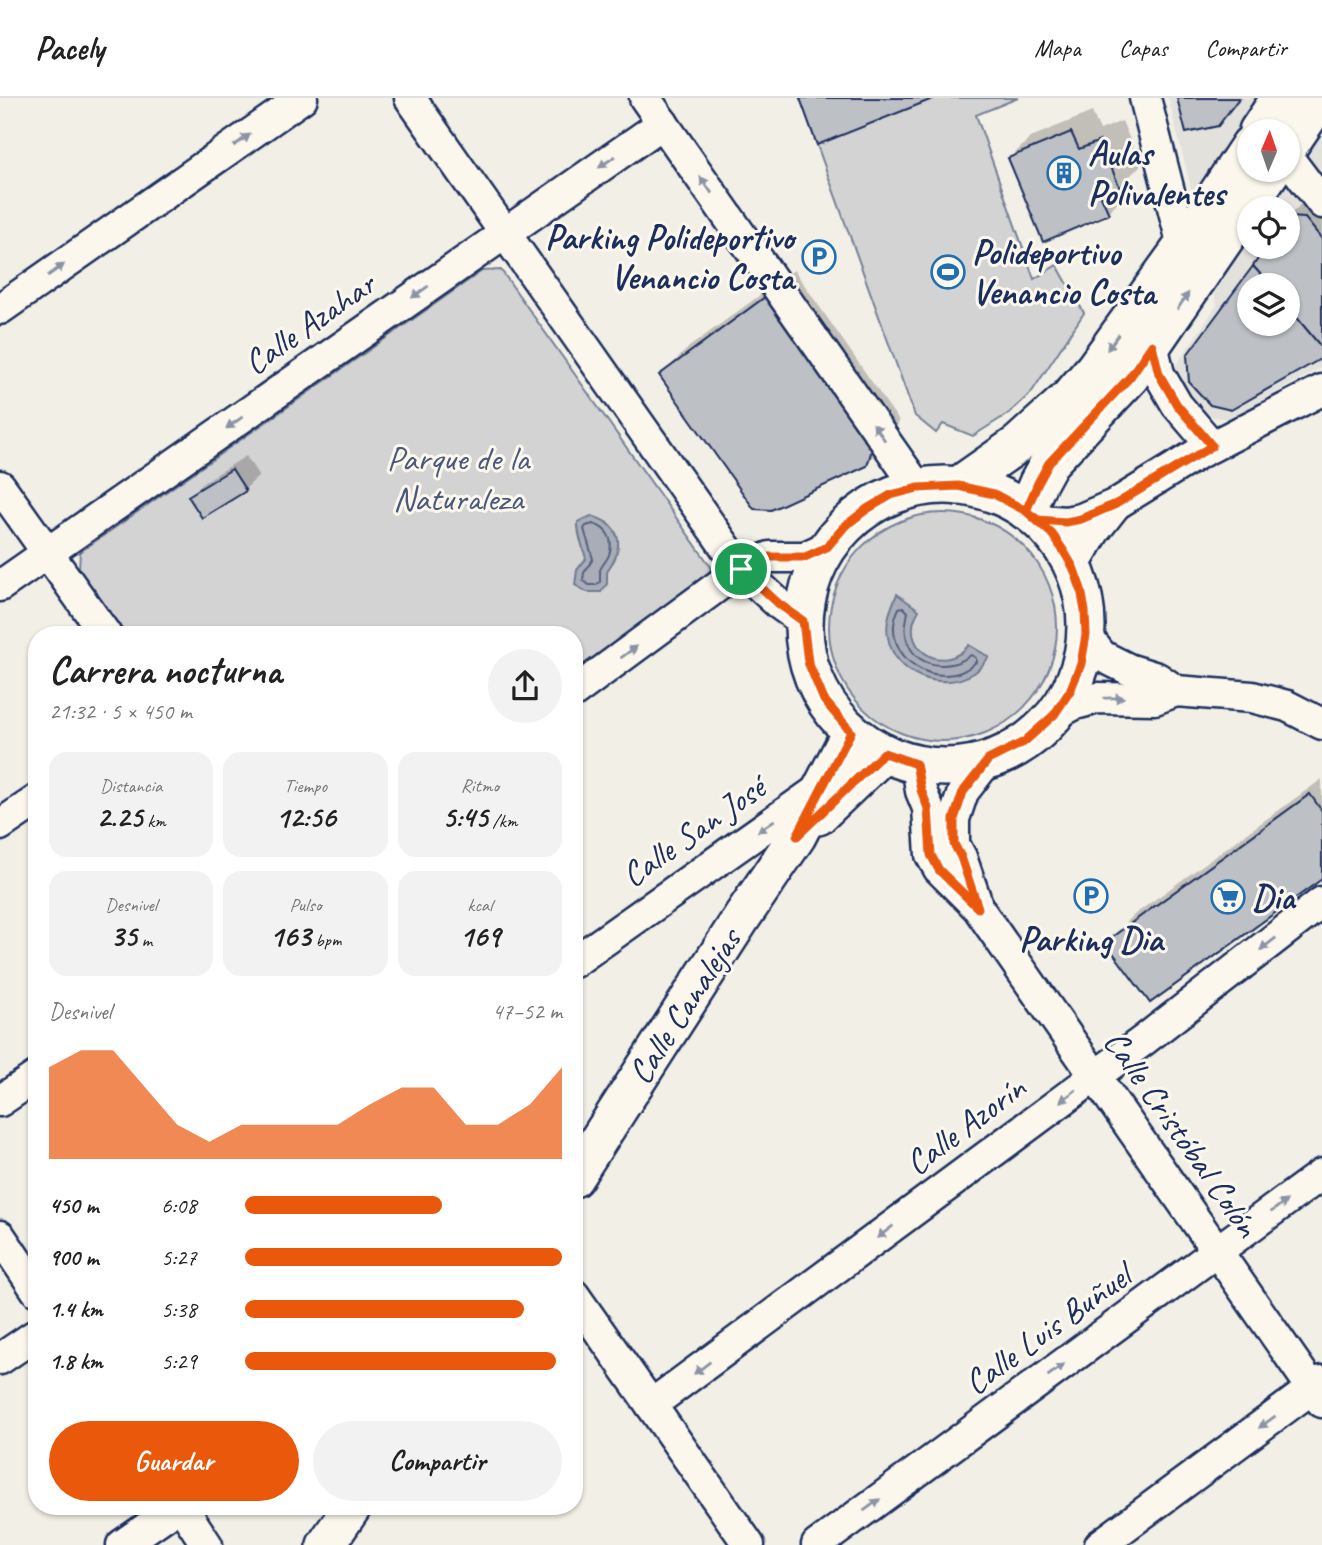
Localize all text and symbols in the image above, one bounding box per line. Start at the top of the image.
text: Pacely [35,27,104,69]
text: Mapa [1034,33,1081,63]
text: Capas [1119,33,1167,63]
text: Compartir [1205,33,1287,63]
north arrow [1237,119,1300,182]
map controls [1237,119,1300,336]
place label: Aulas Polivalentes [1088,131,1229,216]
one-way arrow [233,134,252,147]
building icon: Aulas Polivalentes [1045,154,1083,192]
one-way arrow [598,155,616,169]
one-way arrow [699,176,713,194]
button: locate [1237,196,1300,259]
place label: Parking Polideportivo Venancio Costa [545,215,797,300]
place label: Polideportivo Venancio Costa [972,230,1159,315]
parking icon: Parking Polideportivo Venancio Costa [800,238,838,276]
sports icon: Polideportivo Venancio Costa [929,253,967,291]
street label: Calle Azahar [235,260,386,385]
one-way arrow [47,263,65,277]
button: layers [1237,273,1300,336]
one-way arrow [411,285,429,299]
one-way arrow [1176,291,1189,310]
one-way arrow [1107,333,1121,351]
one-way arrow [225,416,243,430]
one-way arrow [872,423,886,441]
park label: Parque de la Naturaleza [387,436,531,521]
pin [711,539,771,599]
icon: arrive [722,550,760,588]
one-way arrow [620,645,638,659]
text: Carrera nocturna [49,647,282,694]
button: share [488,649,562,723]
one-way arrow [1103,692,1125,704]
text: 21:32 · 5 × 450 m [49,697,192,726]
street label: Calle San José [613,762,779,897]
text: Distancia [100,774,162,798]
text: Tiempo [284,774,327,798]
text: Ritmo [461,774,499,798]
text: 2.25 [97,798,143,836]
text: 12:56 [275,798,336,836]
text: 5:45 [442,798,488,836]
text: km [143,809,166,833]
text: /km [488,809,517,833]
one-way arrow [757,819,775,833]
place label: Dia [1252,875,1297,920]
parking icon: Parking Dia [1072,877,1110,915]
supermarket icon: Dia [1209,878,1247,916]
text: Desnivel [105,893,157,917]
text: Pulso [290,893,321,917]
text: kcal [467,893,492,917]
text: 35 [110,917,137,955]
text: 163 [270,917,311,955]
text: 169 [459,917,500,955]
street label: Calle Canalejas [617,917,753,1093]
place label: Parking Dia [1019,917,1166,962]
text: m [137,928,152,952]
text: bpm [311,928,341,952]
one-way arrow [1259,936,1277,950]
text: Desnivel [49,997,111,1026]
text: 47–52 m [492,997,562,1026]
street label: Calle Cristóbal Colón [1094,1021,1270,1247]
street label: Calle Azorín [896,1065,1035,1185]
one-way arrow [1059,1089,1077,1103]
text: 450 m [49,1191,98,1220]
text: 6:08 [161,1191,197,1220]
one-way arrow [1269,1199,1287,1214]
one-way arrow [876,1225,894,1239]
text: 900 m [49,1243,98,1272]
text: 5:27 [161,1243,197,1272]
street label: Calle Luis Buñuel [955,1250,1144,1405]
text: 1.4 km [49,1295,103,1324]
text: 5:38 [161,1295,197,1324]
text: 1.8 km [49,1347,103,1376]
text: 5:29 [161,1347,197,1376]
one-way arrow [693,1360,711,1374]
one-way arrow [1047,1363,1065,1377]
one-way arrow [1258,1415,1276,1429]
button: Guardar [49,1421,299,1501]
button: Compartir [313,1421,562,1501]
one-way arrow [863,1498,881,1512]

